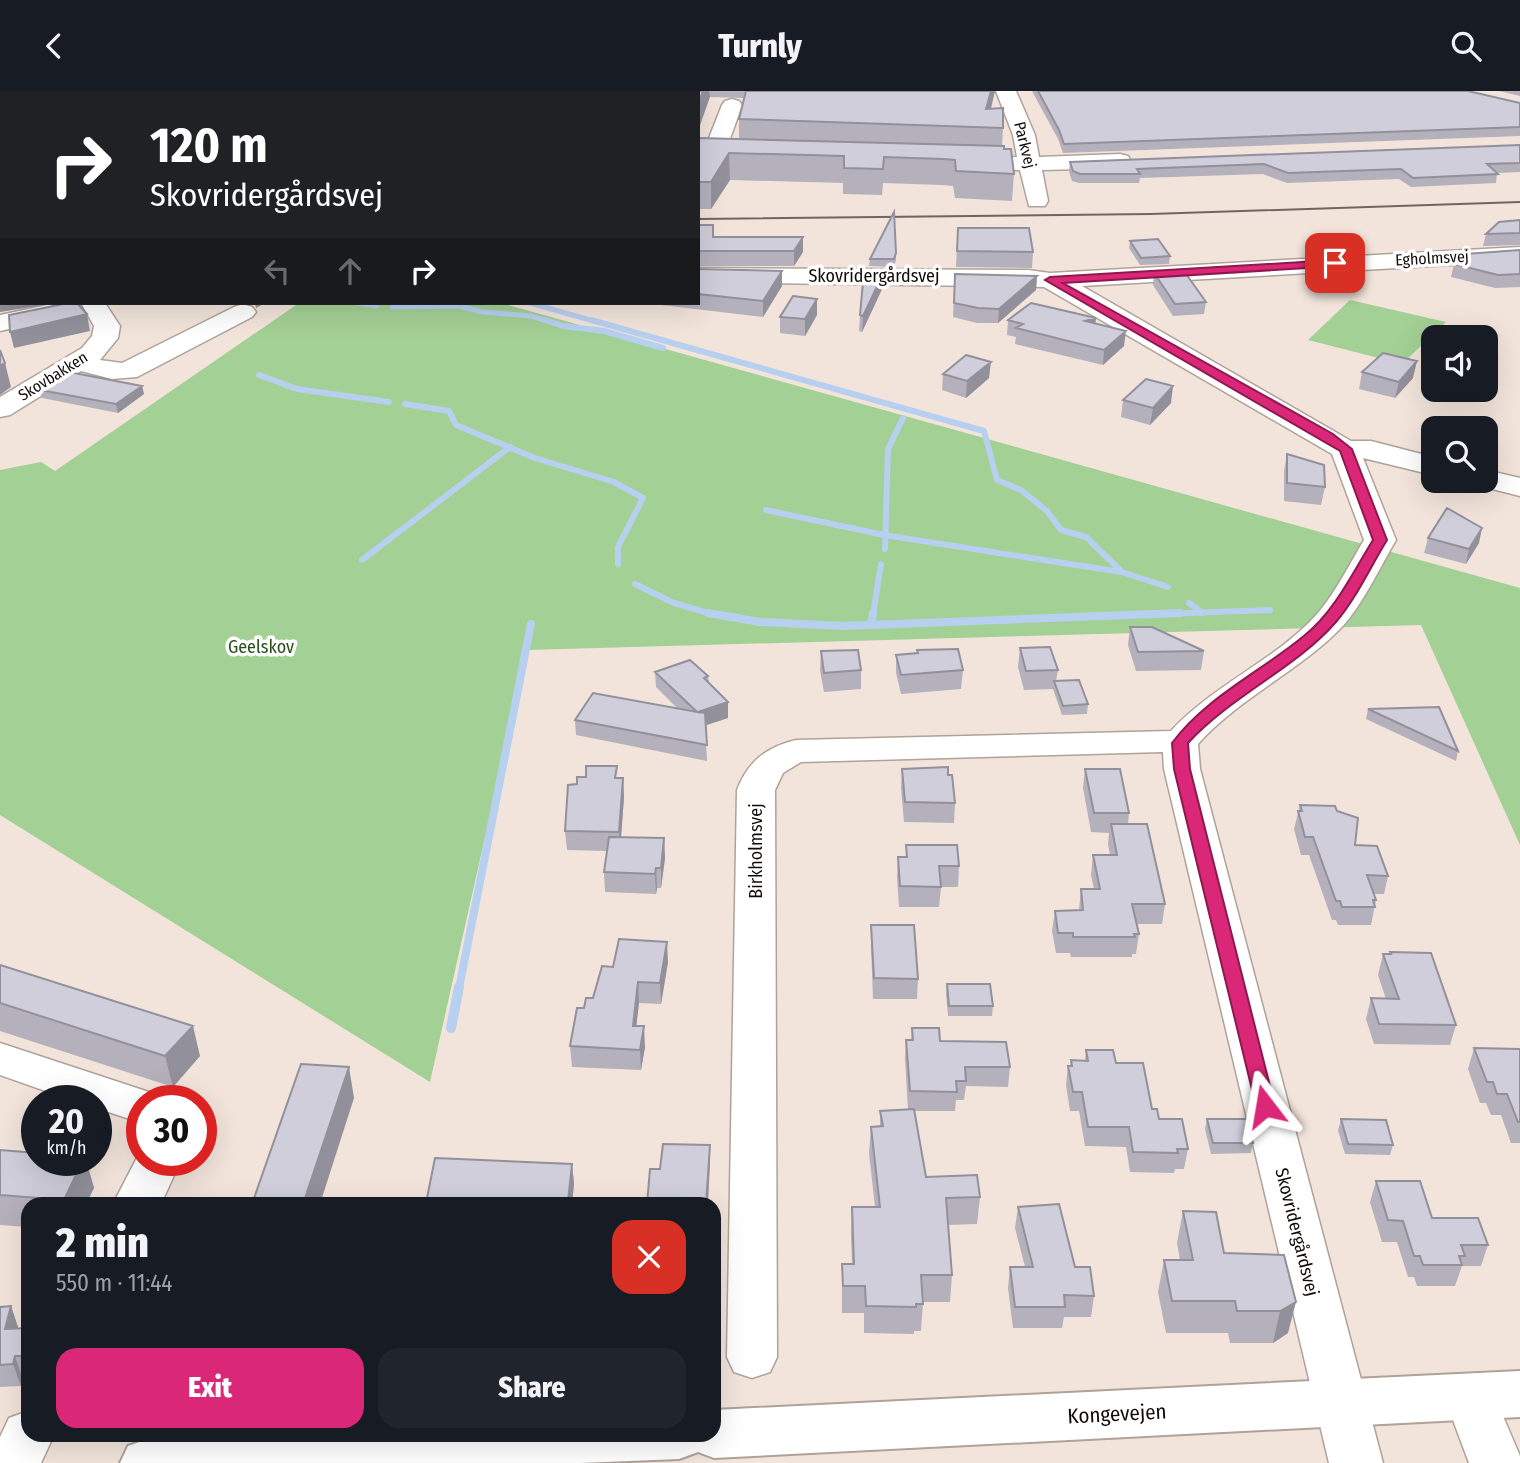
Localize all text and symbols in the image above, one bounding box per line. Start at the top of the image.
icon: back [35,27,73,65]
text: Turnly [718,27,802,65]
icon: search [1447,27,1485,65]
text: 120 m [150,116,268,175]
icon: right [35,119,126,210]
street label: Parkvej [1010,120,1040,170]
text: Skovridergårdsvej [150,176,383,214]
pin [1305,233,1365,293]
icon: arrive [1316,244,1354,282]
street label: Egholmsvej [1395,247,1469,269]
icon: left [258,252,296,290]
icon: ahead [331,252,369,290]
icon: right [404,252,442,290]
street label: Skovridergårdsvej [808,265,940,287]
map controls [1421,325,1498,493]
button: sound [1421,325,1498,402]
street label: Skovbakken [15,347,91,405]
button: search [1421,416,1498,493]
park label: Geelskov [228,636,294,658]
street label: Birkholmsvej [745,803,767,899]
position arrow [1228,1069,1302,1143]
speed limit sign: 30 [126,1085,217,1176]
text: 20 [49,1100,84,1142]
text: km/h [46,1137,87,1159]
street label: Skovridergårdsvej [1270,1166,1324,1298]
text: 2 min [56,1218,149,1268]
button: close [612,1220,686,1294]
text: 550 m · 11:44 [56,1269,172,1297]
button: Exit [56,1348,364,1428]
button: Share [378,1348,686,1428]
street label: Kongevejen [1067,1398,1167,1430]

